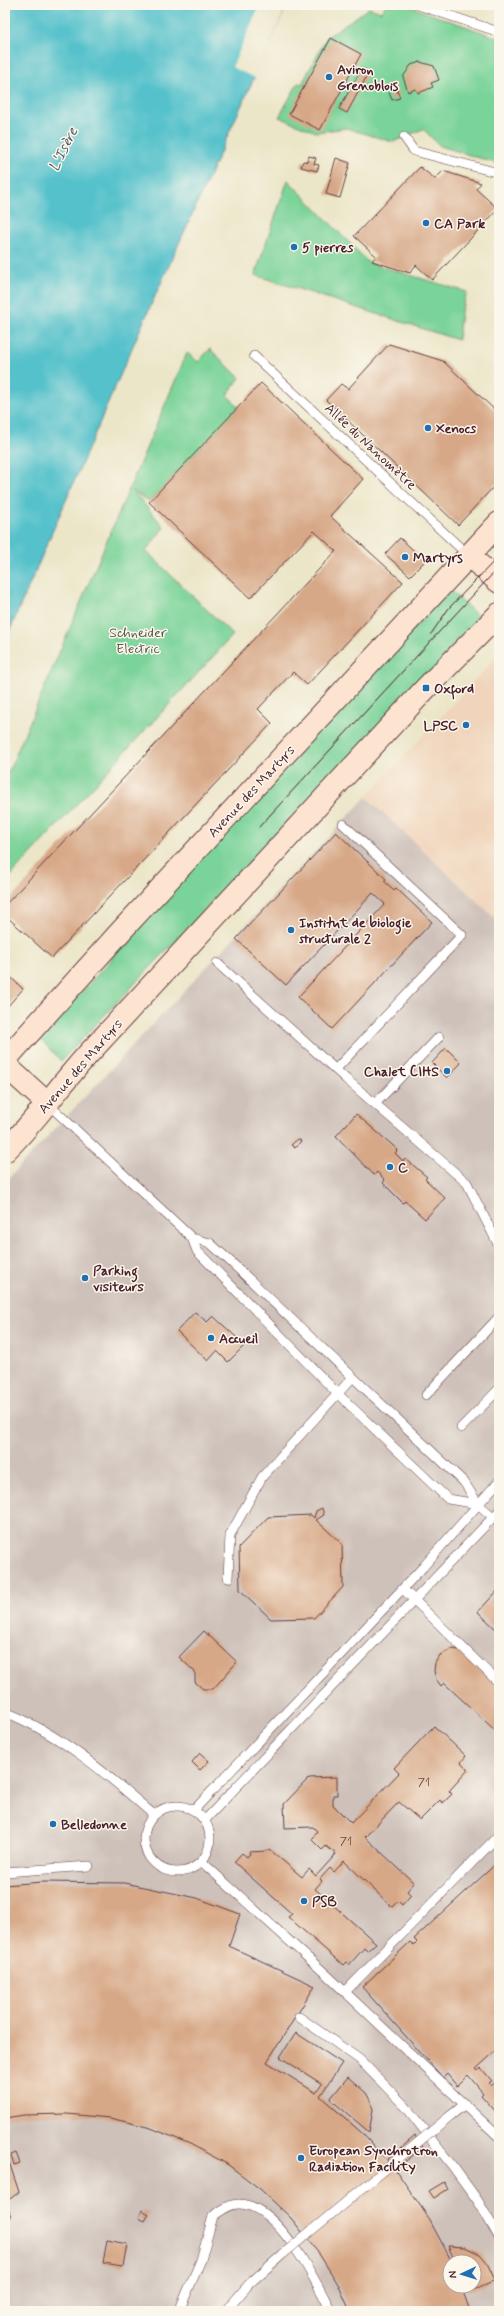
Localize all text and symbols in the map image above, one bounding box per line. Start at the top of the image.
place label: Aviron Grenoblois [337,61,399,95]
marker: Aviron Grenoblois [324,72,334,82]
water label: L'Isère [45,124,83,175]
place label: CA Park [434,215,485,233]
marker: CA Park [421,218,431,228]
place label: 5 pierres [302,239,354,257]
marker: 5 pierres [289,242,299,252]
street label: Allée du Nanomètre [320,399,420,494]
place label: Xenocs [436,420,477,438]
marker: Xenocs [423,423,433,433]
place label: Martyrs [413,549,463,567]
marker: Martyrs [400,552,410,562]
park label: Schneider Electric [109,624,167,658]
place label: Oxford [434,680,474,700]
marker: Oxford [421,683,431,693]
place label: LPSC [424,717,458,735]
marker: LPSC [461,720,471,730]
street label: Avenue des Martyrs [204,742,299,842]
place label: Institut de biologie structurale 2 [299,914,412,948]
marker: Institut de biologie structurale 2 [286,925,296,935]
street label: Avenue des Martyrs [35,1015,127,1118]
place label: Chalet CIHS [364,1063,439,1081]
marker: Chalet CIHS [442,1066,452,1076]
place label: C [398,1159,408,1177]
marker: C [385,1162,395,1172]
place label: Parking visiteurs [93,1262,145,1296]
marker: Parking visiteurs [80,1273,90,1283]
place label: Accueil [219,1330,258,1348]
marker: Accueil [206,1333,216,1343]
house number: 71 [418,1775,430,1791]
place label: Belledonne [61,1816,127,1834]
marker: Belledonne [48,1819,58,1829]
house number: 71 [340,1834,352,1850]
place label: PSB [312,1893,338,1911]
marker: PSB [299,1896,309,1906]
place label: European Synchrotron Radiation Facility [309,2142,438,2176]
marker: European Synchrotron Radiation Facility [296,2153,306,2163]
north arrow [442,2254,482,2294]
text: N [446,2270,460,2279]

